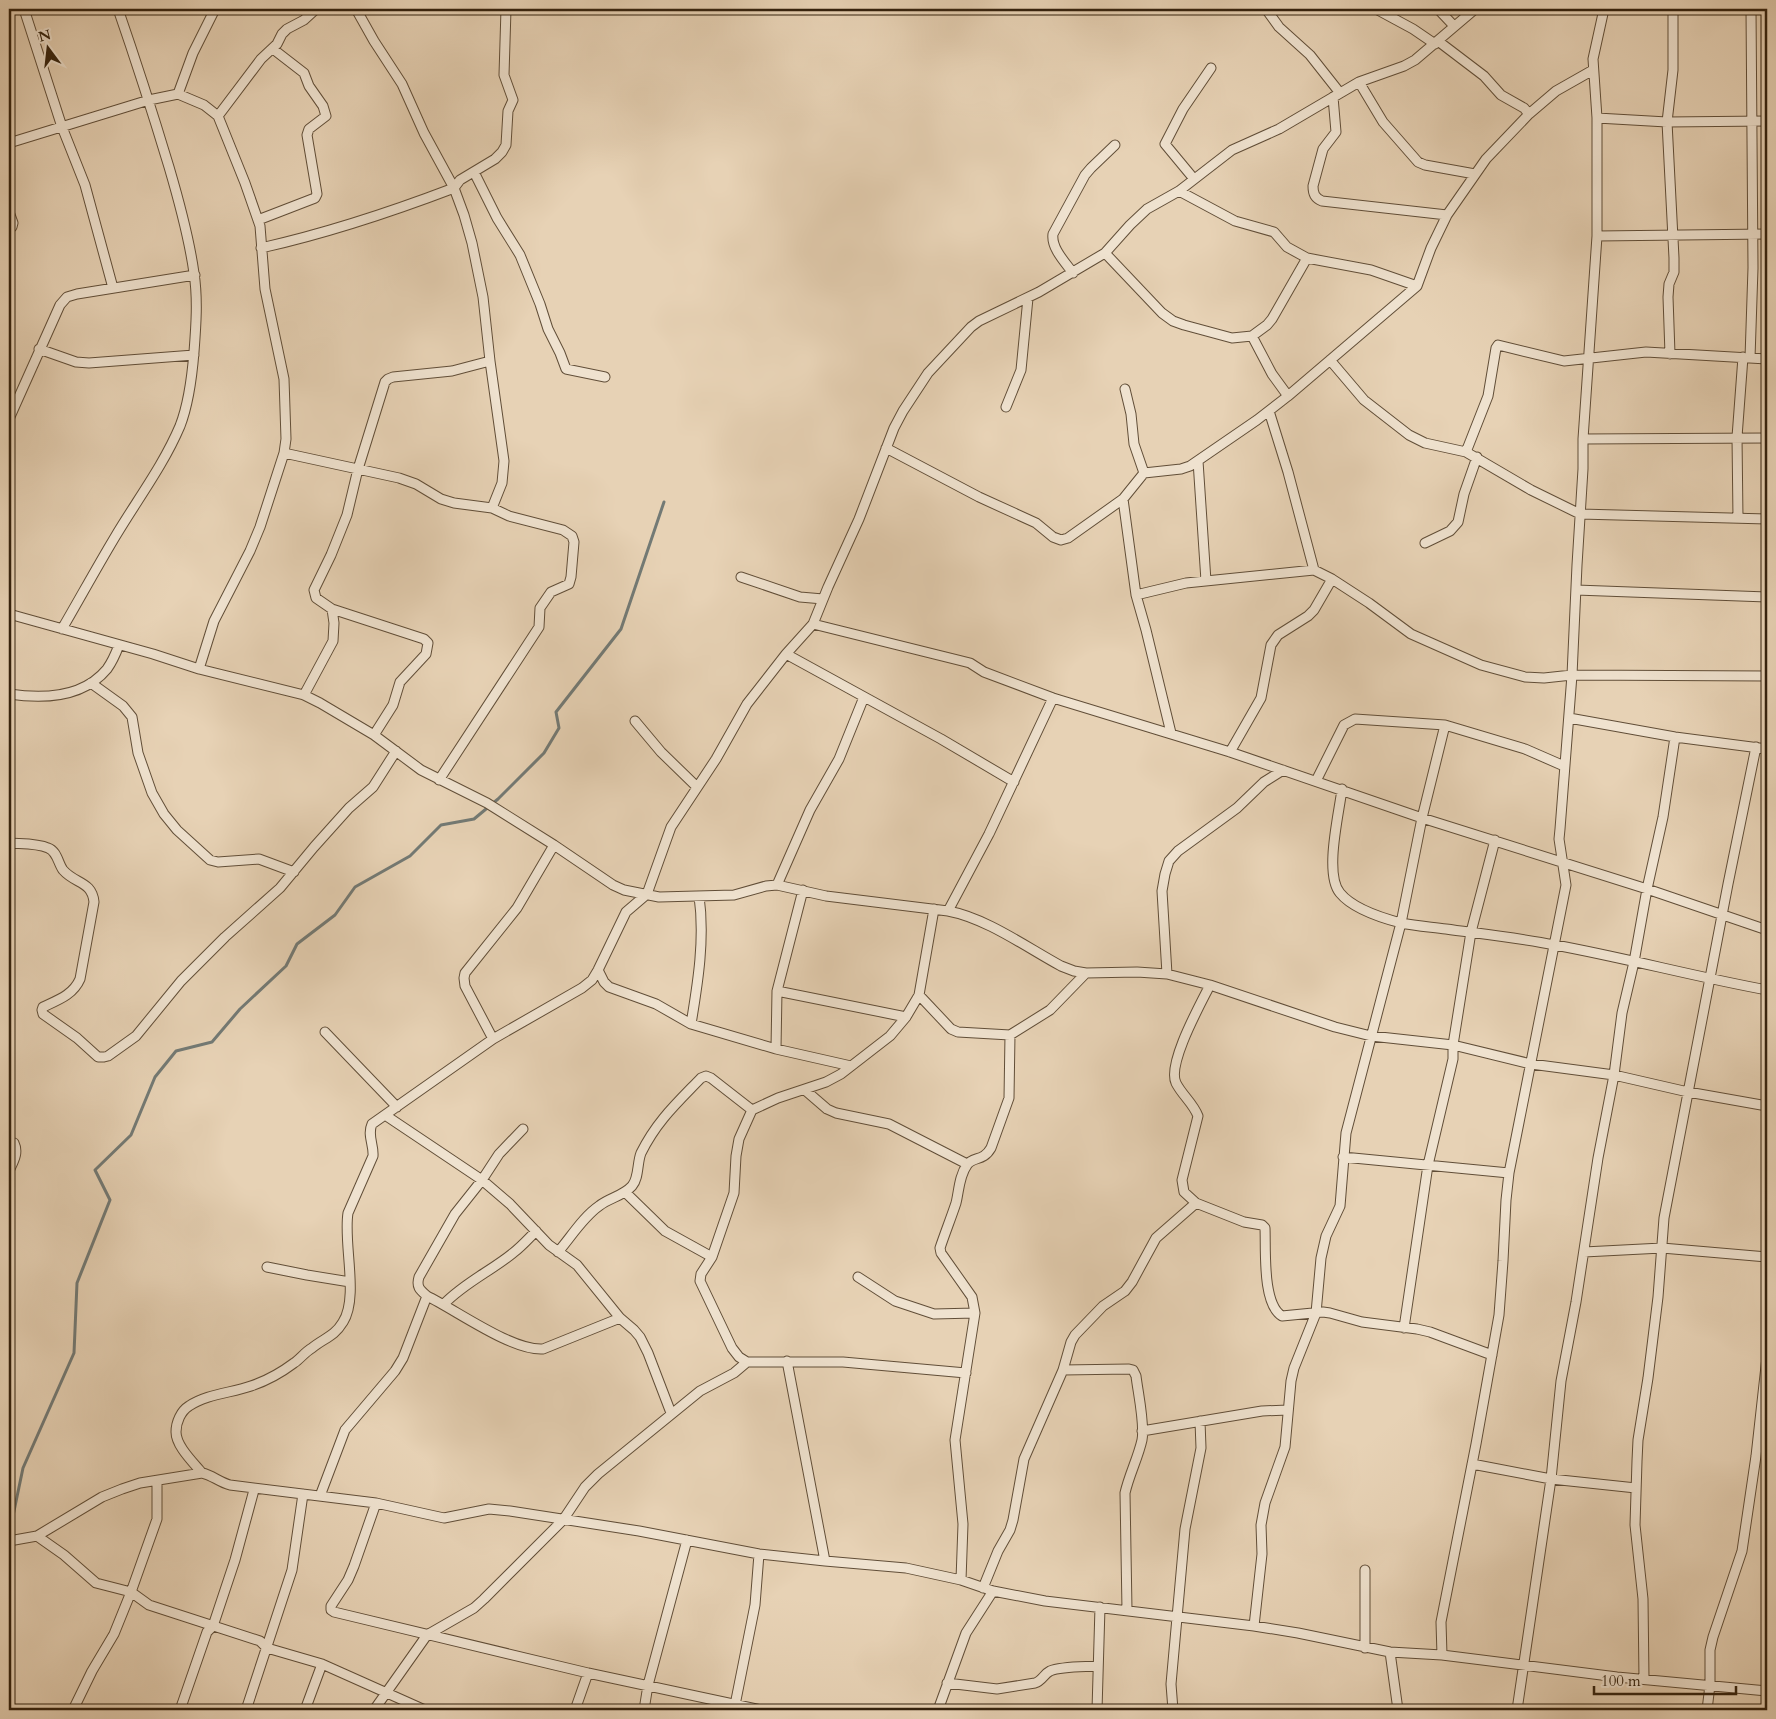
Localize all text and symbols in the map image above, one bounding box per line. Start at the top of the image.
north arrow [22,22,72,72]
text: N [36,25,53,47]
scale bar [1594,1664,1736,1696]
text: 100 m [1601,1671,1641,1691]

